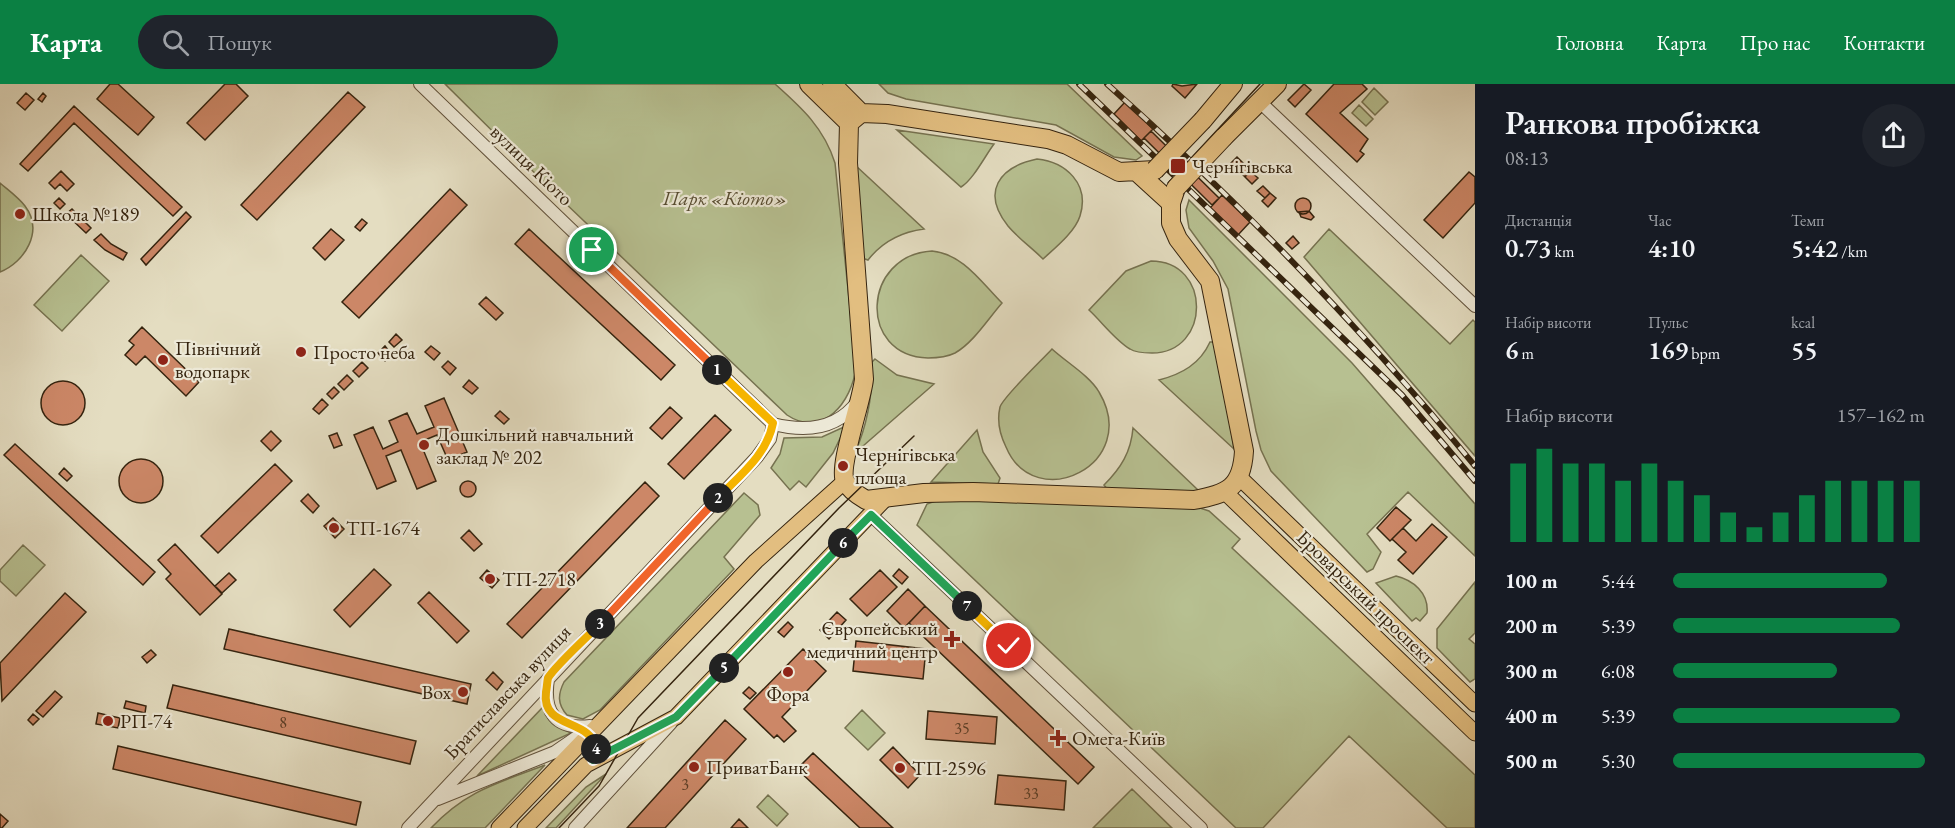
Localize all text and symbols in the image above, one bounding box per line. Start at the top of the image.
search box [138,15,558,69]
text: Карта [30,24,102,60]
icon: search [159,26,192,59]
text: Пошук [207,28,272,57]
text: Головна [1556,29,1624,56]
text: Карта [1657,29,1707,56]
text: Про нас [1740,29,1810,56]
text: Контакти [1843,29,1925,56]
text: Ранкова пробіжка [1505,101,1760,144]
button: share [1862,104,1925,167]
street label: вулиця Кіото [485,119,579,211]
text: 08:13 [1505,145,1548,171]
place label: Чернігівська [1192,153,1292,179]
marker: Чернігівська [1169,157,1187,175]
park label: Парк «Кіото» [662,185,787,211]
place label: Школа №189 [32,201,139,227]
marker: Школа №189 [13,207,27,221]
text: Дистанція [1505,210,1572,231]
text: Час [1648,210,1672,231]
text: Темп [1791,210,1824,231]
pin [566,224,617,275]
text: 0.73 [1505,231,1551,265]
text: 4:10 [1648,231,1695,265]
text: 5:42 [1791,231,1838,265]
icon: arrive [575,233,608,266]
text: km [1551,241,1574,262]
text: /km [1838,241,1868,262]
text: Набір висоти [1505,312,1591,333]
text: Пульс [1648,312,1689,333]
text: kcal [1791,312,1815,333]
text: 6 [1505,333,1518,367]
text: 169 [1648,333,1688,367]
text: 55 [1791,333,1818,367]
place label: Північний водопарк [175,335,261,384]
place label: Просто неба [313,339,415,365]
text: m [1518,343,1534,364]
text: bpm [1688,343,1720,364]
marker: Просто неба [294,345,308,359]
marker: Північний водопарк [156,353,170,367]
pin: 1 [702,355,732,385]
text: 1 [713,359,721,380]
text: Набір висоти [1505,402,1613,428]
text: 157–162 m [1837,402,1925,428]
place label: Дошкільний навчальний заклад № 202 [436,421,634,470]
marker: Дошкільний навчальний заклад № 202 [417,438,431,452]
place label: Чернігівська площа [855,441,955,490]
marker: Чернігівська площа [836,459,850,473]
pin: 2 [703,483,733,513]
text: 2 [714,487,722,508]
place label: ТП-1674 [346,515,420,541]
marker: ТП-1674 [327,521,341,535]
street label: Броварський проспект [1291,524,1441,670]
pin: 6 [828,528,858,558]
text: 6 [839,532,847,553]
place label: ТП-2718 [502,566,576,592]
text: 100 m [1505,568,1558,594]
text: 5:44 [1601,568,1635,594]
marker: ТП-2718 [483,572,497,586]
pin: 7 [952,591,982,621]
text: 7 [963,595,971,616]
pin: 3 [585,609,615,639]
text: 3 [596,613,604,634]
text: 200 m [1505,613,1558,639]
text: 5:39 [1601,613,1635,639]
place label: Європейський медичний центр [806,615,938,664]
street label: Братиславська вулиця [438,619,576,765]
pin [983,620,1034,671]
icon: check [992,629,1025,662]
marker: Європейський медичний центр [943,630,961,648]
pin: 5 [709,653,739,683]
text: 5 [720,657,728,678]
text: 300 m [1505,658,1558,684]
text: 6:08 [1601,658,1635,684]
marker: Фора [781,665,795,679]
place label: Box [421,679,451,705]
place label: Фора [766,681,810,707]
marker: Box [456,685,470,699]
text: 400 m [1505,703,1558,729]
text: 5:39 [1601,703,1635,729]
place label: РП-74 [120,708,173,734]
house number: 8 [279,712,287,733]
marker: РП-74 [101,714,115,728]
house number: 35 [954,718,970,739]
place label: Омега-Київ [1072,725,1165,751]
marker: Омега-Київ [1049,729,1067,747]
pin: 4 [581,734,611,764]
text: 4 [592,738,600,759]
text: 500 m [1505,748,1558,774]
text: 5:30 [1601,748,1635,774]
place label: ПриватБанк [706,754,808,780]
place label: ТП-2596 [912,755,986,781]
marker: ПриватБанк [687,760,701,774]
marker: ТП-2596 [893,761,907,775]
house number: 3 [681,774,689,795]
house number: 33 [1023,783,1039,804]

